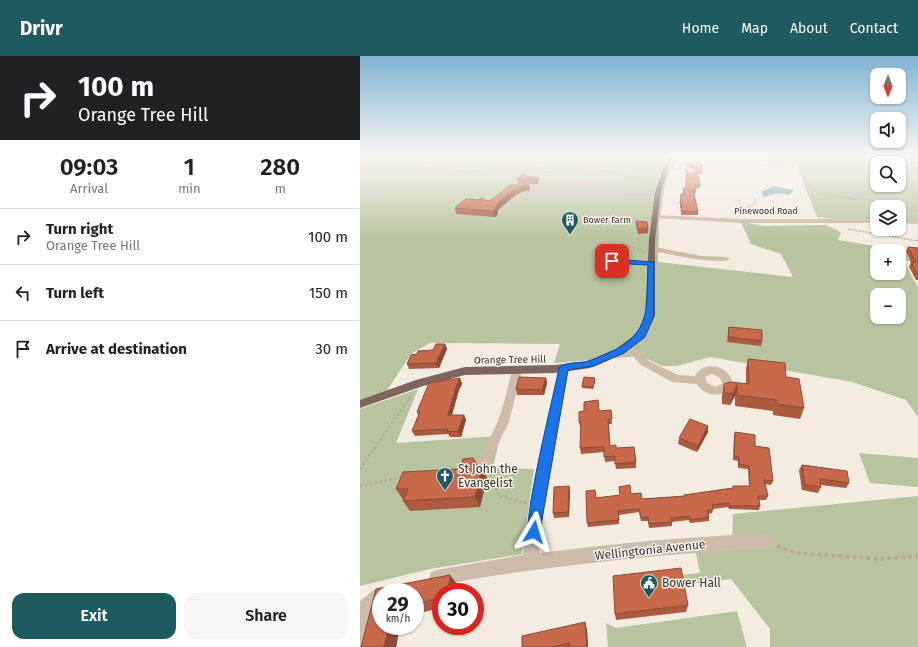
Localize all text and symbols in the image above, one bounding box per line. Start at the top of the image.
text: Drivr [20,17,63,40]
text: Home [682,20,719,37]
text: Map [741,20,768,37]
text: About [790,20,828,37]
text: Contact [850,20,898,37]
north arrow [870,68,906,104]
map controls [870,68,906,324]
text: 100 m [78,70,154,103]
icon: right [12,72,64,124]
text: Orange Tree Hill [78,104,208,126]
button: sound [870,112,906,148]
text: 09:03 [60,153,118,181]
text: 1 [184,153,195,181]
text: 280 [260,153,300,181]
button: search [870,156,906,192]
text: Arrival [70,181,108,196]
text: min [178,181,201,196]
text: m [275,181,286,196]
button: layers [870,200,906,236]
street label: Pinewood Road [734,206,798,216]
building icon: Bower Farm [560,210,580,235]
place label: Bower Farm [583,215,631,225]
text: Turn right [46,220,113,238]
icon: right [12,226,34,248]
text: 100 m [308,228,348,246]
text: Orange Tree Hill [46,238,140,253]
pin [595,244,629,278]
button: + [870,244,906,280]
icon: arrive [601,250,623,272]
icon: left [12,282,34,304]
text: Turn left [46,284,104,302]
text: 150 m [309,284,348,302]
button: − [870,288,906,324]
icon: arrive [12,338,34,360]
text: Arrive at destination [46,340,187,358]
text: 30 m [315,340,348,358]
street label: Orange Tree Hill [474,353,546,367]
place label: St John the Evangelist [458,462,518,490]
church icon: St John the Evangelist [435,466,455,491]
position arrow [513,511,555,553]
street label: Wellingtonia Avenue [594,537,706,563]
public building icon: Bower Hall [639,573,659,598]
place label: Bower Hall [662,576,721,590]
speed limit sign: 30 [432,583,484,635]
text: 29 [387,592,409,616]
button: Exit [12,593,176,639]
button: Share [184,593,348,639]
text: km/h [386,613,410,625]

